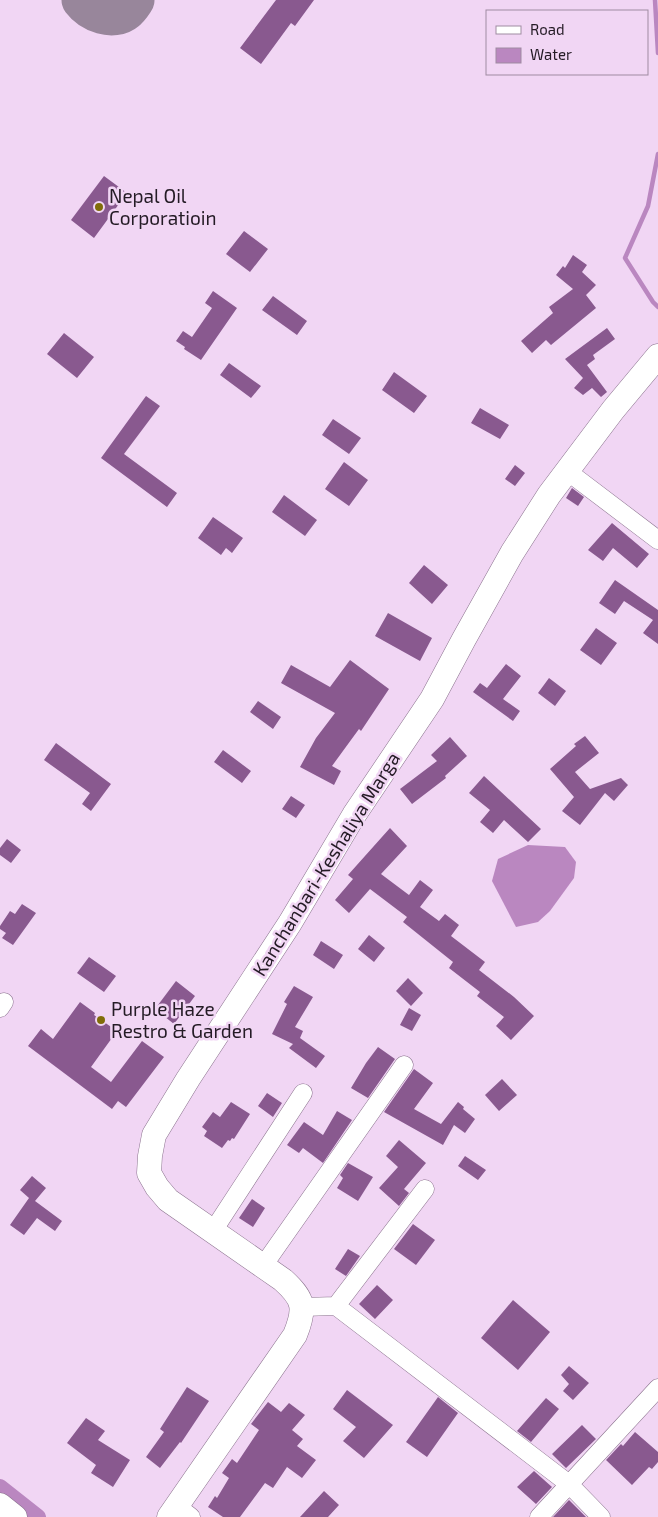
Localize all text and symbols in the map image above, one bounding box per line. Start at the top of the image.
legend [486,10,648,75]
text: Road [530,20,565,38]
text: Water [530,45,572,63]
place label: Nepal Oil Corporatioin [109,184,217,229]
marker: Nepal Oil Corporatioin [93,201,105,213]
street label: Kanchanbari-Keshaliya Marga [247,748,404,980]
place label: Purple Haze Restro & Garden [111,997,253,1042]
marker: Purple Haze Restro & Garden [95,1014,107,1026]

